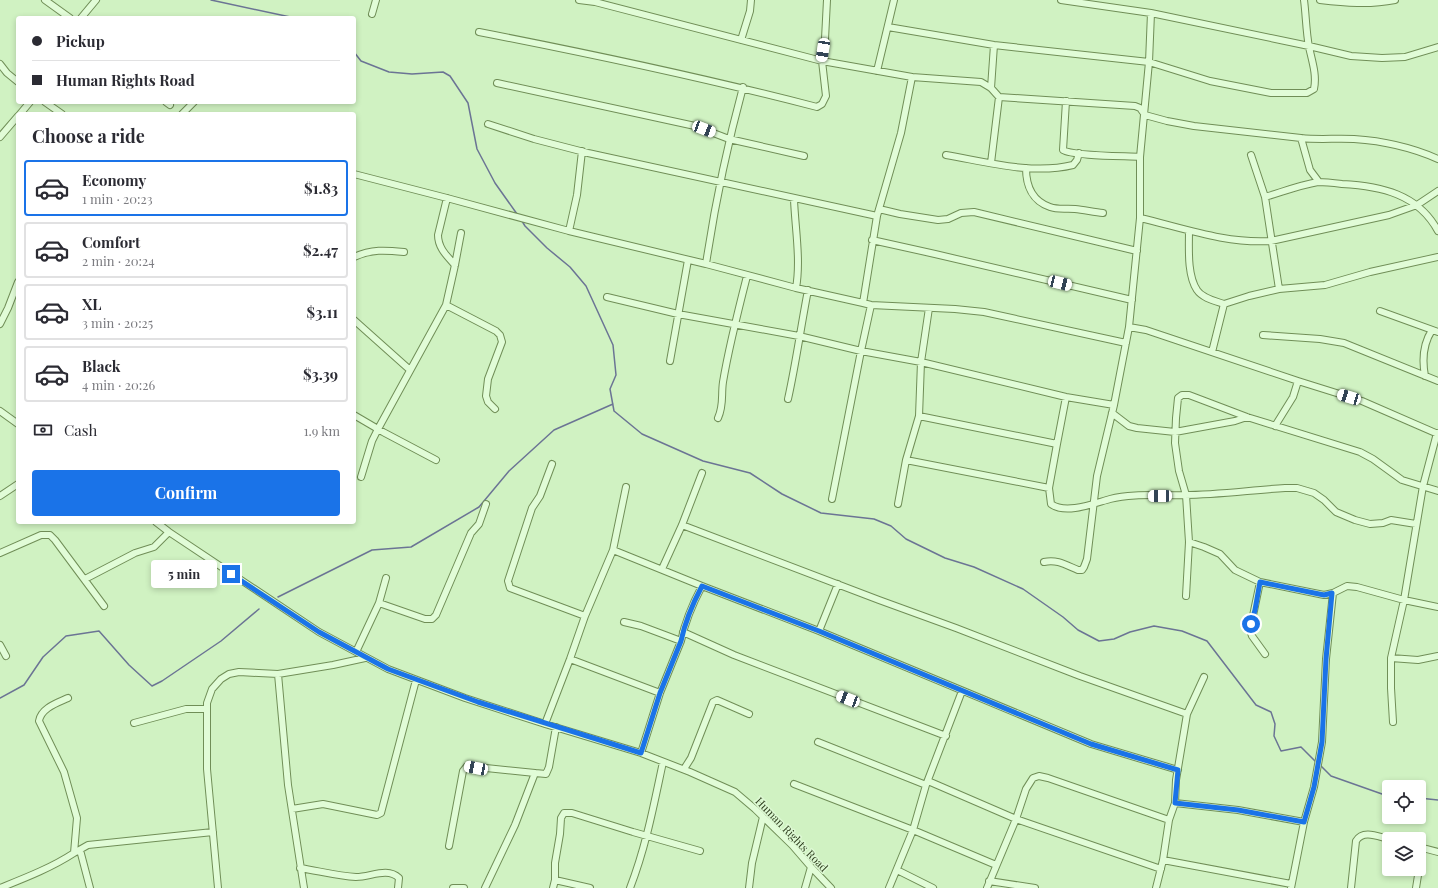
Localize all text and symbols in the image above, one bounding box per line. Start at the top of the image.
text: Pickup [56,31,105,51]
car [815,37,831,63]
text: Human Rights Road [56,70,195,90]
car [691,119,717,139]
text: Choose a ride [32,124,145,148]
icon: car [34,170,70,206]
text: Economy [82,170,146,190]
text: $1.83 [304,178,338,198]
text: 1 min · 20:23 [82,190,153,207]
icon: car [34,232,70,268]
text: Comfort [82,232,140,252]
text: $2.47 [303,240,338,260]
text: 2 min · 20:24 [82,252,155,269]
car [1047,274,1073,292]
icon: car [34,294,70,330]
text: XL [82,294,102,314]
text: $3.11 [307,302,338,322]
text: 3 min · 20:25 [82,314,153,331]
icon: car [34,356,70,392]
text: Black [82,356,121,376]
text: $3.39 [303,364,338,384]
text: 4 min · 20:26 [82,376,155,393]
car [1336,388,1362,406]
icon: cash [32,419,54,441]
text: Cash [64,420,97,440]
text: 1.9 km [304,422,340,439]
button: Confirm [32,470,340,516]
car [1148,490,1172,502]
callout: 5 min [151,560,217,588]
text: 5 min [168,565,200,582]
route end [222,565,240,583]
route start [1242,615,1260,633]
car [835,689,861,709]
car [463,760,489,776]
map controls [1382,780,1426,876]
button: locate [1382,780,1426,824]
street label: Human Rights Road [752,793,832,875]
button: layers [1382,832,1426,876]

